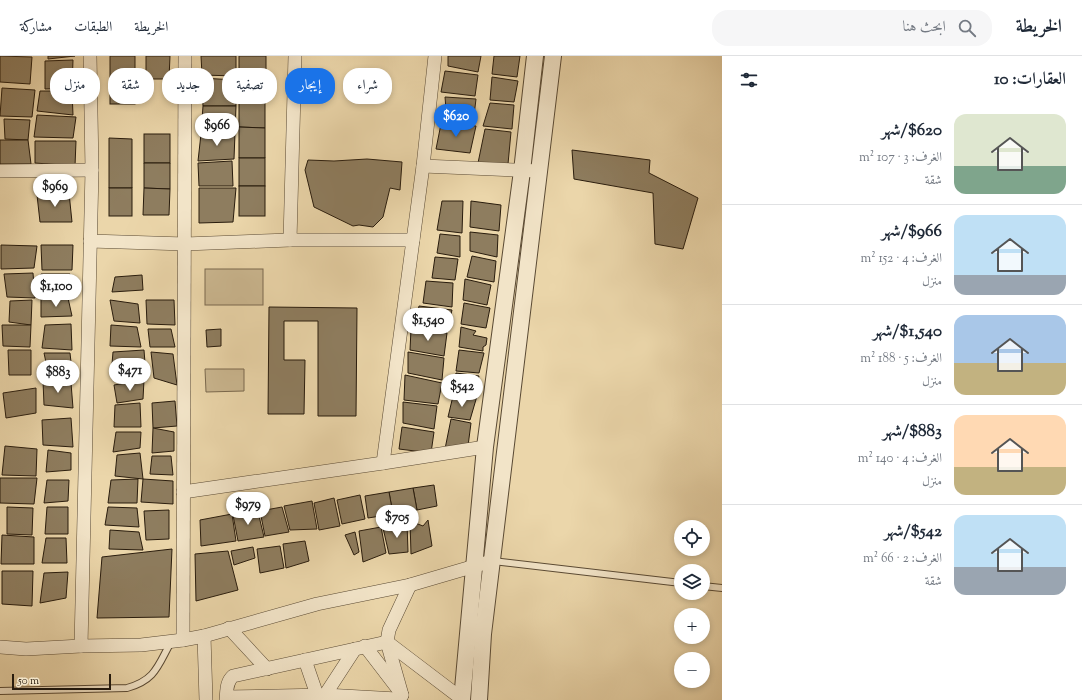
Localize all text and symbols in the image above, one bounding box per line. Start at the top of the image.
search box [712,10,992,46]
text: الخريطة [1016,14,1062,41]
text: ابحث هنا [903,17,946,38]
icon: search [956,17,978,39]
text: مشاركة [20,18,52,38]
text: الطبقات [74,18,112,38]
text: الخريطة [134,18,168,38]
chip: منزل [50,68,100,104]
chip: شقة [108,68,154,104]
chip: جديد [162,68,214,104]
chip: تصفية [222,68,277,104]
chip: إيجار [285,68,335,104]
chip: شراء [343,68,392,104]
text: العقارات: 10 [994,68,1066,92]
icon: filters [738,69,760,91]
pin: $620 [432,104,480,138]
text: $620 [443,108,469,126]
pin: $966 [193,113,241,147]
text: $966 [204,117,230,135]
text: $620/شهر [881,119,942,143]
icon: home [986,130,1034,178]
text: الغرف: 3 · 107 m² [859,149,942,167]
text: شقة [925,172,942,190]
pin: $969 [31,174,79,208]
text: $969 [42,178,68,196]
text: $966/شهر [881,220,942,244]
icon: home [986,231,1034,279]
text: الغرف: 4 · 152 m² [860,250,942,268]
text: منزل [922,273,942,291]
pin: $1,100 [23,274,89,308]
text: $1,100 [40,278,72,296]
pin: $1,540 [395,308,461,342]
text: $1,540 [412,312,444,330]
text: $1,540/شهر [873,320,942,344]
icon: home [986,331,1034,379]
text: الغرف: 5 · 188 m² [860,350,942,368]
pin: $471 [106,358,154,392]
pin: $883 [34,360,82,394]
text: $471 [118,362,142,380]
text: $883 [45,364,71,382]
text: منزل [922,373,942,391]
pin: $542 [438,374,486,408]
text: $542 [450,378,474,396]
text: $883/شهر [882,420,942,444]
icon: home [986,431,1034,479]
text: الغرف: 4 · 140 m² [858,450,942,468]
text: منزل [922,473,942,491]
pin: $979 [224,492,272,526]
text: $979 [235,496,261,514]
pin: $705 [373,505,421,539]
text: $705 [385,509,409,527]
map controls [674,520,710,688]
button: locate [674,520,710,556]
text: $542/شهر [884,520,942,544]
icon: home [986,531,1034,579]
text: الغرف: 2 · 66 m² [863,550,942,568]
button: layers [674,564,710,600]
text: شقة [925,573,942,591]
button: + [674,608,710,644]
button: − [674,652,710,688]
scale bar [12,672,111,691]
text: 50 m [18,673,39,689]

